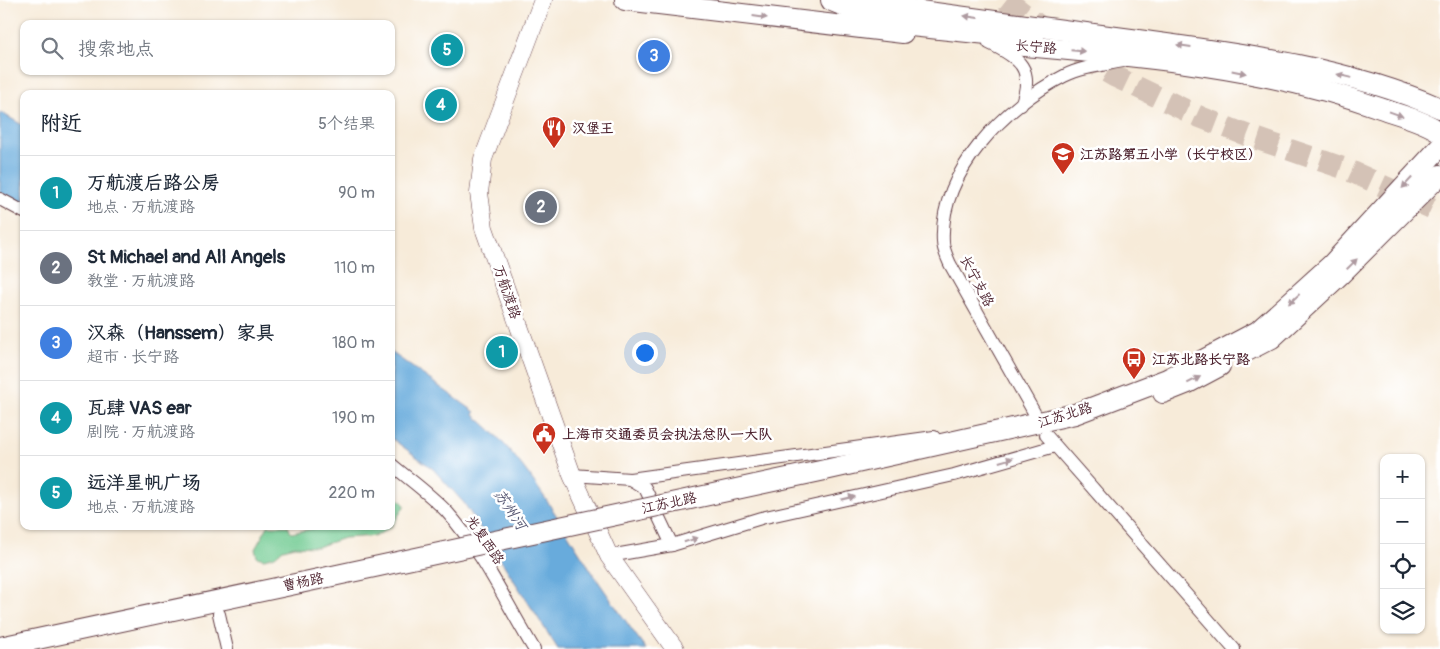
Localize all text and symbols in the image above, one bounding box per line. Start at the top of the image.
one-way arrow [752,13,768,21]
one-way arrow [963,13,979,21]
search box [20,20,395,75]
pin: 5 [431,31,463,69]
icon: search [38,34,66,62]
text: 搜索地点 [78,37,154,61]
pin: 3 [638,37,670,75]
street label: 长宁路 [1014,37,1058,57]
one-way arrow [1176,42,1192,50]
one-way arrow [1070,47,1086,55]
one-way arrow [1232,68,1248,76]
one-way arrow [1336,72,1351,80]
pin: 4 [425,86,457,124]
text: 附近 [40,110,82,137]
one-way arrow [1389,110,1404,118]
text: 5个结果 [318,114,375,134]
restaurant icon: 汉堡王 [541,115,567,149]
place label: 汉堡王 [572,120,614,137]
school or university icon: 江苏路第五小学（长宁校区） [1050,141,1076,175]
place label: 江苏路第五小学（长宁校区） [1080,146,1262,163]
text: 万航渡后路公房 [87,171,220,195]
one-way arrow [1401,176,1413,188]
text: 1 [53,183,59,203]
text: 90 m [338,183,375,203]
pin: 2 [525,188,557,226]
text: 地点 · 万航渡路 [87,197,195,217]
text: St Michael and All Angels [87,245,285,269]
street label: 长宁支路 [956,252,998,310]
text: 2 [52,258,60,278]
text: 110 m [334,258,375,278]
one-way arrow [1345,258,1357,270]
street label: 万航渡路 [490,263,524,321]
text: 教堂 · 万航渡路 [87,271,195,291]
one-way arrow [1288,293,1300,305]
text: 汉森（Hanssem）家具 [87,321,275,345]
text: 3 [52,333,60,353]
text: 180 m [332,333,375,353]
pin: 1 [486,333,518,371]
your location [632,340,658,366]
bus stop icon: 江苏北路长宁路 [1121,346,1147,380]
text: 超市 · 长宁路 [87,347,179,367]
place label: 江苏北路长宁路 [1152,351,1250,368]
one-way arrow [1187,376,1201,384]
text: 瓦肆 VAS ear [87,396,192,420]
street label: 江苏北路 [1036,399,1094,431]
text: 4 [51,408,61,428]
text: 190 m [332,408,375,428]
public building icon: 上海市交通委员会执法总队一大队 [531,421,557,455]
text: 剧院 · 万航渡路 [87,422,195,442]
place label: 上海市交通委员会执法总队一大队 [562,426,772,443]
map controls [1380,454,1425,634]
button: + [1380,454,1425,499]
one-way arrow [999,456,1014,464]
text: 远洋星帆广场 [87,471,201,495]
text: 5 [52,483,60,503]
text: 220 m [329,483,375,503]
water label: 苏州河 [490,486,532,536]
street label: 江苏北路 [640,489,698,517]
one-way arrow [841,494,856,502]
text: 地点 · 万航渡路 [87,497,195,517]
button: − [1380,499,1425,544]
street label: 光复西路 [462,512,508,568]
one-way arrow [684,535,699,543]
button: locate [1380,544,1425,589]
street label: 曹杨路 [281,569,325,595]
button: layers [1380,589,1425,634]

